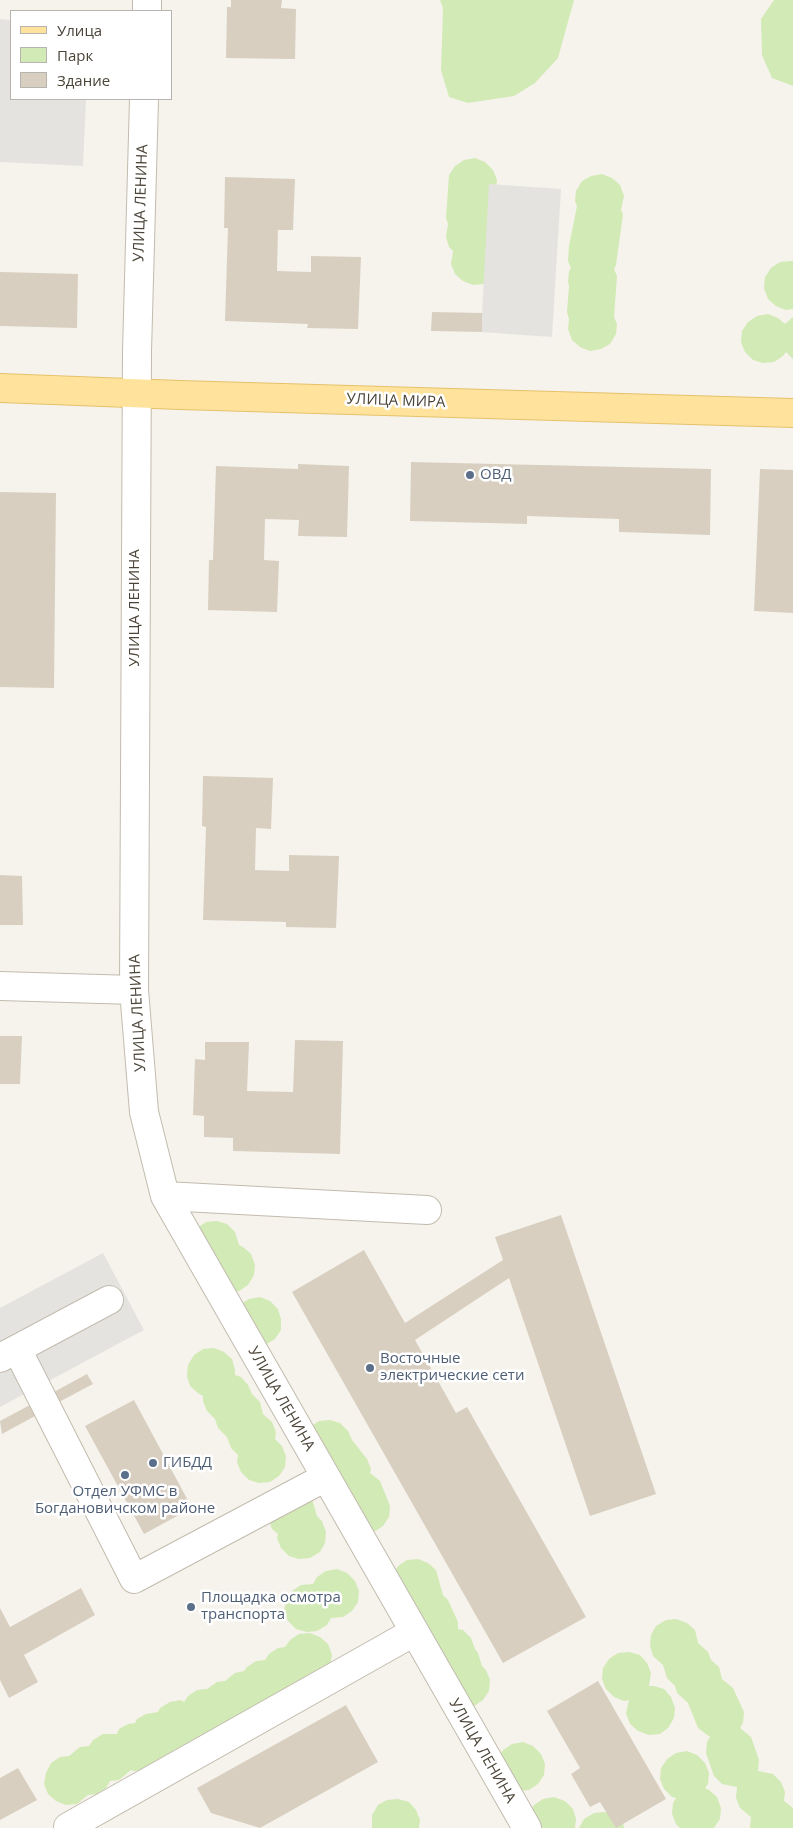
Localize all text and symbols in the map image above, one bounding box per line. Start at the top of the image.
legend [10,10,172,100]
text: Улица [57,20,102,40]
text: Парк [57,45,93,65]
text: Здание [57,70,110,90]
street label: УЛИЦА ЛЕНИНА [130,144,152,262]
street label: УЛИЦА МИРА [346,390,446,412]
place label: ОВД [480,466,512,484]
marker: ОВД [464,469,476,481]
street label: УЛИЦА ЛЕНИНА [126,549,144,667]
street label: УЛИЦА ЛЕНИНА [126,954,150,1072]
street label: УЛИЦА ЛЕНИНА [244,1344,318,1454]
place label: Восточные электрические сети [380,1350,524,1385]
marker: Восточные электрические сети [364,1362,376,1374]
place label: ГИБДД [163,1454,212,1472]
marker: ГИБДД [147,1457,159,1469]
marker: Отдел УФМС в Богдановичском районе [119,1469,131,1481]
place label: Отдел УФМС в Богдановичском районе [35,1483,215,1518]
place label: Площадка осмотра транспорта [201,1589,341,1624]
marker: Площадка осмотра транспорта [185,1601,197,1613]
street label: УЛИЦА ЛЕНИНА [445,1696,519,1806]

